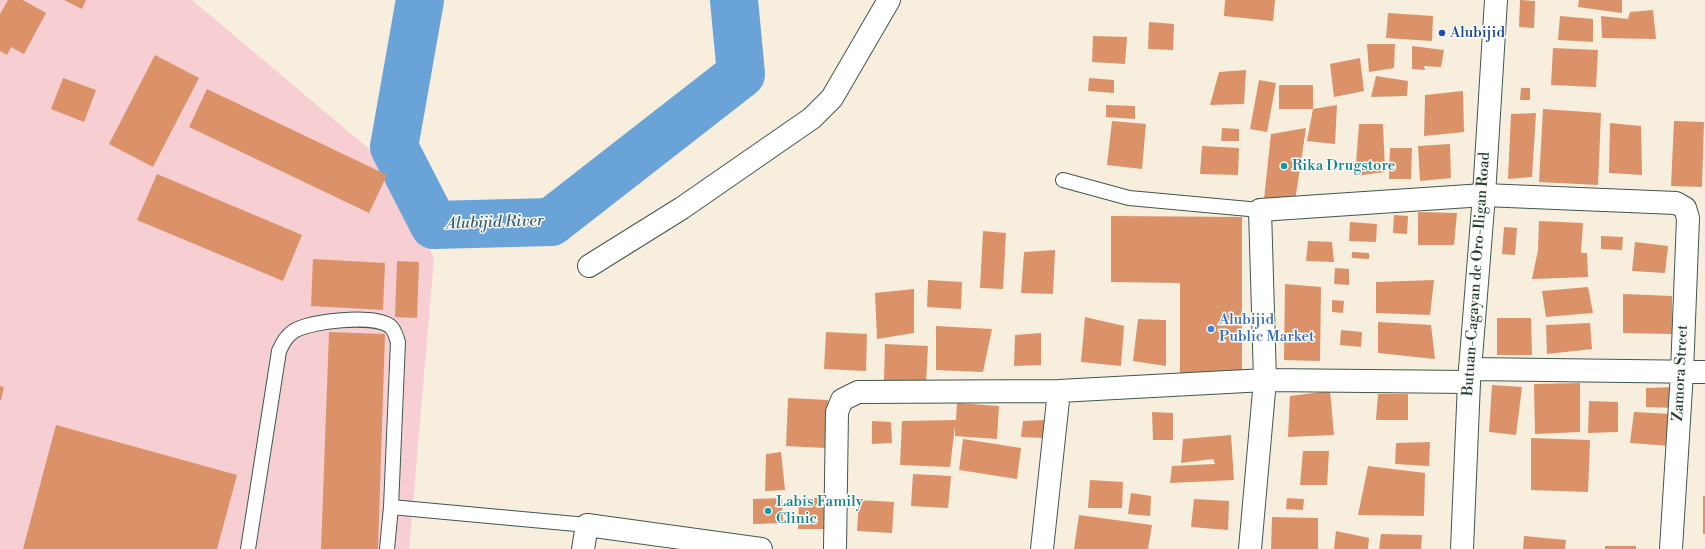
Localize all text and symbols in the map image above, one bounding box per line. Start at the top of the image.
place label: Alubijid [1450,24,1505,42]
marker: Alubijid [1437,28,1447,38]
street label: Butuan-Cagayan de Oro-Iligan Road [1459,151,1495,397]
place label: Rika Drugstore [1292,157,1395,175]
marker: Rika Drugstore [1279,161,1289,171]
water label: Alubijid River [446,212,544,234]
place label: Alubijid Public Market [1219,311,1314,346]
marker: Alubijid Public Market [1206,324,1216,334]
street label: Zamora Street [1669,324,1693,422]
place label: Labis Family Clinic [776,493,863,528]
marker: Labis Family Clinic [763,506,773,516]

